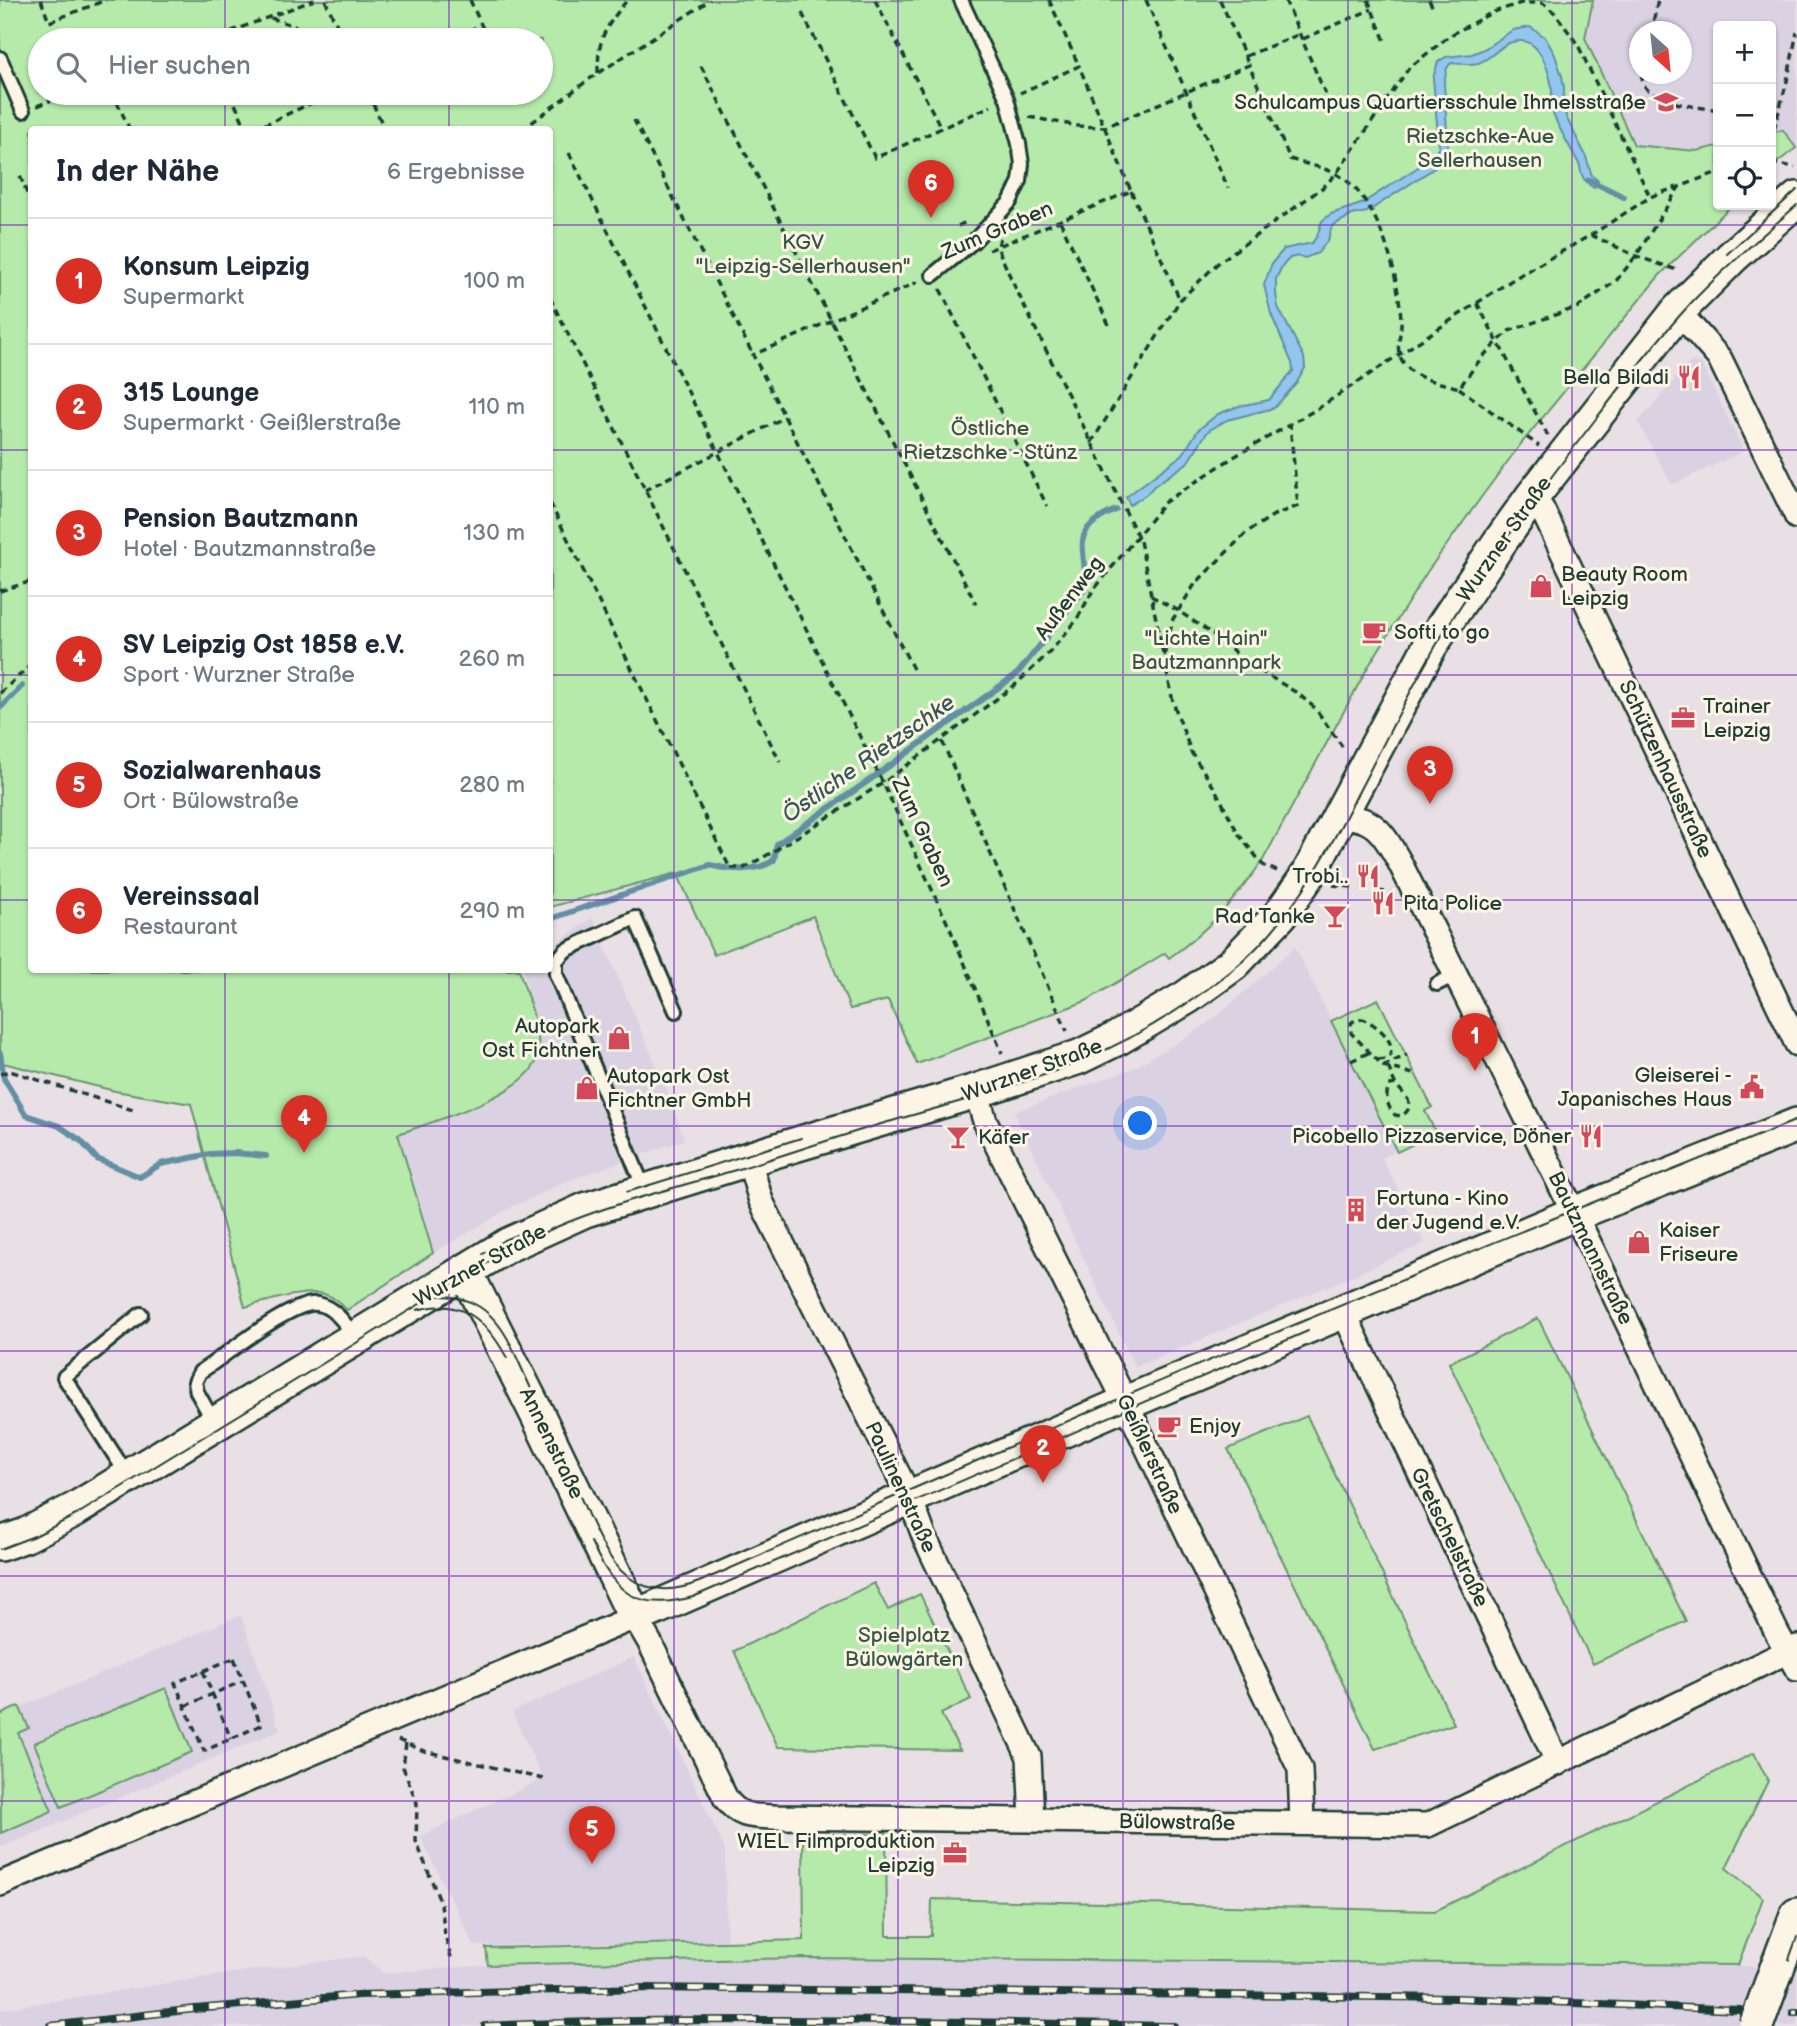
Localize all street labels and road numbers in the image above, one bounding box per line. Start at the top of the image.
street label: Zum Graben [937,196,1056,265]
street label: Wurzner Straße [1452,472,1557,607]
street label: Außenweg [1030,551,1109,645]
street label: Schützenhausstraße [1613,676,1718,862]
street label: Zum Graben [886,773,959,891]
street label: Wurzner Straße [958,1033,1106,1107]
street label: Bautzmannstraße [1543,1167,1638,1329]
street label: Wurzner Straße [410,1219,551,1312]
street label: Annenstraße [514,1383,589,1503]
street label: Geißlerstraße [1111,1390,1188,1518]
street label: Paulinenstraße [859,1418,942,1557]
street label: Gretschelstraße [1405,1463,1494,1611]
street label: Bülowstraße [1118,1809,1236,1836]

